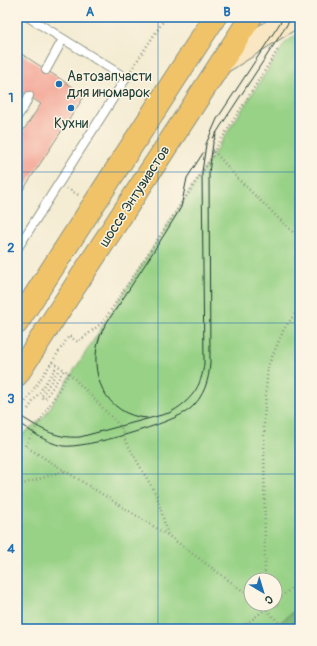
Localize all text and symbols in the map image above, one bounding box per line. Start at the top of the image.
text: A [86,4,95,20]
text: B [223,4,231,20]
place label: Автозапчасти для иномарок [67,68,152,101]
marker: Автозапчасти для иномарок [54,79,64,89]
text: 1 [8,90,14,106]
marker: Кухни [66,103,76,113]
place label: Кухни [54,115,88,132]
street label: шоссе Энтузиастов [95,142,174,250]
text: 2 [7,240,15,256]
text: 3 [7,391,15,407]
text: 4 [7,541,15,557]
north arrow [243,572,283,612]
text: С [262,592,276,607]

